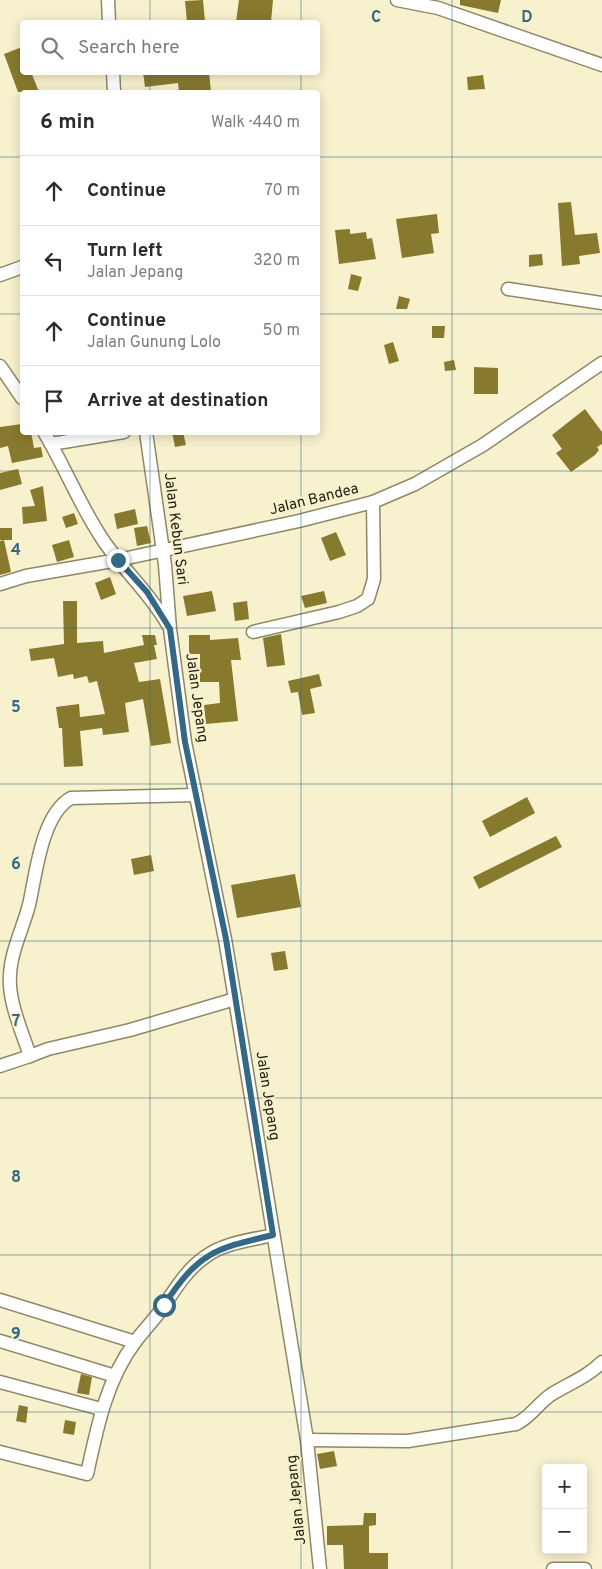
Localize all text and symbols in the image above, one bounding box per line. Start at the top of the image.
text: C [371,8,381,28]
text: D [521,8,533,28]
search box [20,20,320,75]
icon: search [38,34,66,62]
text: Search here [78,36,180,60]
text: 6 min [40,109,95,136]
text: Walk · 440 m [211,113,300,133]
icon: ahead [40,177,68,205]
text: Continue [87,179,166,203]
text: 70 m [265,181,300,201]
text: Turn left [87,239,163,263]
icon: left [40,247,68,275]
text: 320 m [253,251,300,271]
text: Jalan Jepang [87,263,183,283]
text: Continue [87,309,166,333]
icon: ahead [40,317,68,345]
text: 50 m [263,321,300,341]
text: Jalan Gunung Lolo [87,333,221,353]
icon: arrive [40,387,68,415]
text: Arrive at destination [87,389,268,413]
street label: Jalan Kebun Sari [159,472,191,586]
street label: Jalan Bandea [268,480,360,520]
text: 4 [11,541,21,561]
route end [107,549,130,572]
street label: Jalan Jepang [180,652,212,744]
text: 5 [11,698,21,718]
text: 6 [11,855,21,875]
text: 7 [12,1012,20,1032]
street label: Jalan Jepang [251,1050,283,1142]
text: 8 [11,1168,21,1188]
route start [153,1294,176,1317]
text: 9 [11,1325,21,1345]
street label: Jalan Jepang [283,1454,311,1546]
map controls [542,1464,587,1554]
button: + [542,1464,587,1509]
button: − [542,1509,587,1554]

